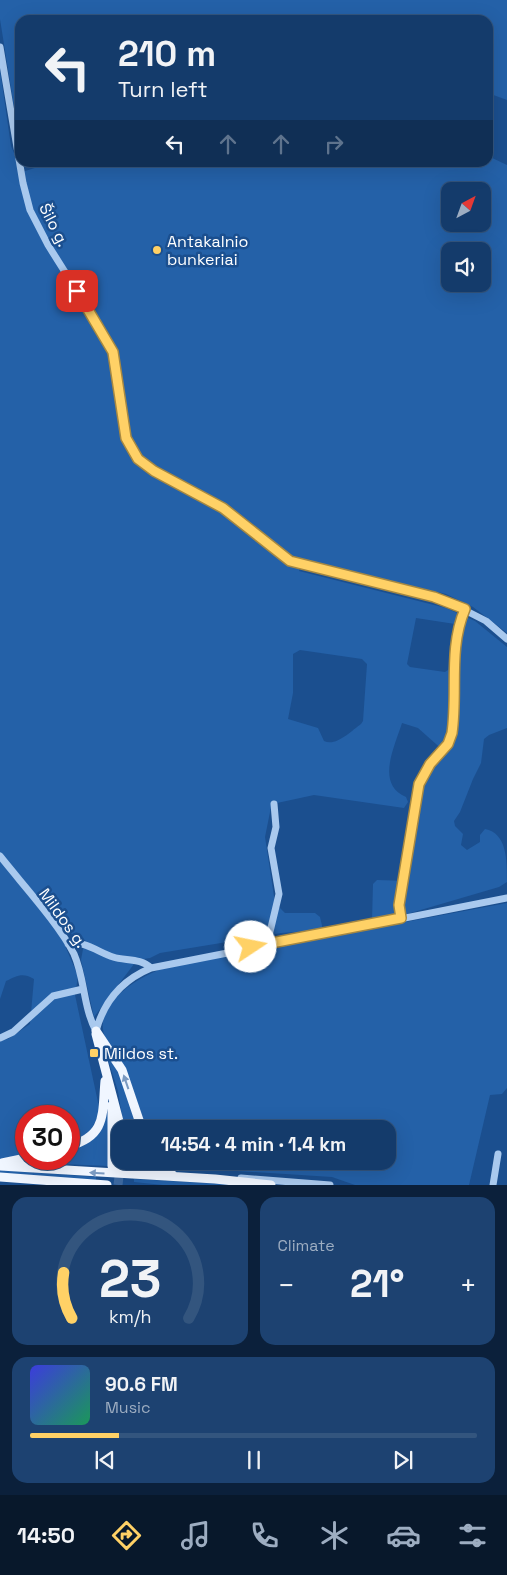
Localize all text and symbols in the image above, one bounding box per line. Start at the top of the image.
text: 210 m [118,32,216,76]
icon: left [35,35,100,100]
text: Turn left [118,75,208,103]
icon: left [161,130,189,158]
icon: ahead [214,130,242,158]
icon: ahead [267,130,295,158]
icon: right [320,130,348,158]
north arrow [441,182,491,232]
map controls [441,182,491,292]
street label: Šilo g. [34,200,74,250]
place label: Antakalnio bunkeriai [167,231,248,270]
button: sound [441,242,491,292]
marker: Antakalnio bunkeriai [151,244,163,256]
pin [56,270,98,312]
icon: arrive [63,277,91,305]
street label: Mildos g. [34,884,92,952]
position arrow [224,920,276,972]
place label: Mildos st. [104,1043,178,1064]
marker: Mildos st. [88,1047,100,1059]
one-way arrow [122,1075,130,1090]
speed limit sign: 30 [15,1105,80,1170]
text: 14:54 · 4 min · 1.4 km [161,1132,346,1157]
one-way arrow [88,1168,104,1176]
text: Climate [278,1235,335,1256]
text: 23 [98,1246,161,1312]
text: 21° [350,1260,405,1308]
text: − [278,1267,295,1303]
text: + [460,1267,477,1303]
text: km/h [108,1305,151,1328]
text: 90.6 FM [105,1372,178,1397]
text: Music [105,1397,151,1418]
icon: previous [91,1446,119,1474]
icon: pause [240,1446,268,1474]
icon: next [389,1446,417,1474]
icon: directions [109,1518,144,1553]
icon: music [178,1518,213,1553]
icon: phone [247,1518,282,1553]
icon: climate [317,1518,352,1553]
icon: car [386,1518,421,1553]
icon: filters [455,1518,490,1553]
text: 14:50 [17,1521,75,1549]

